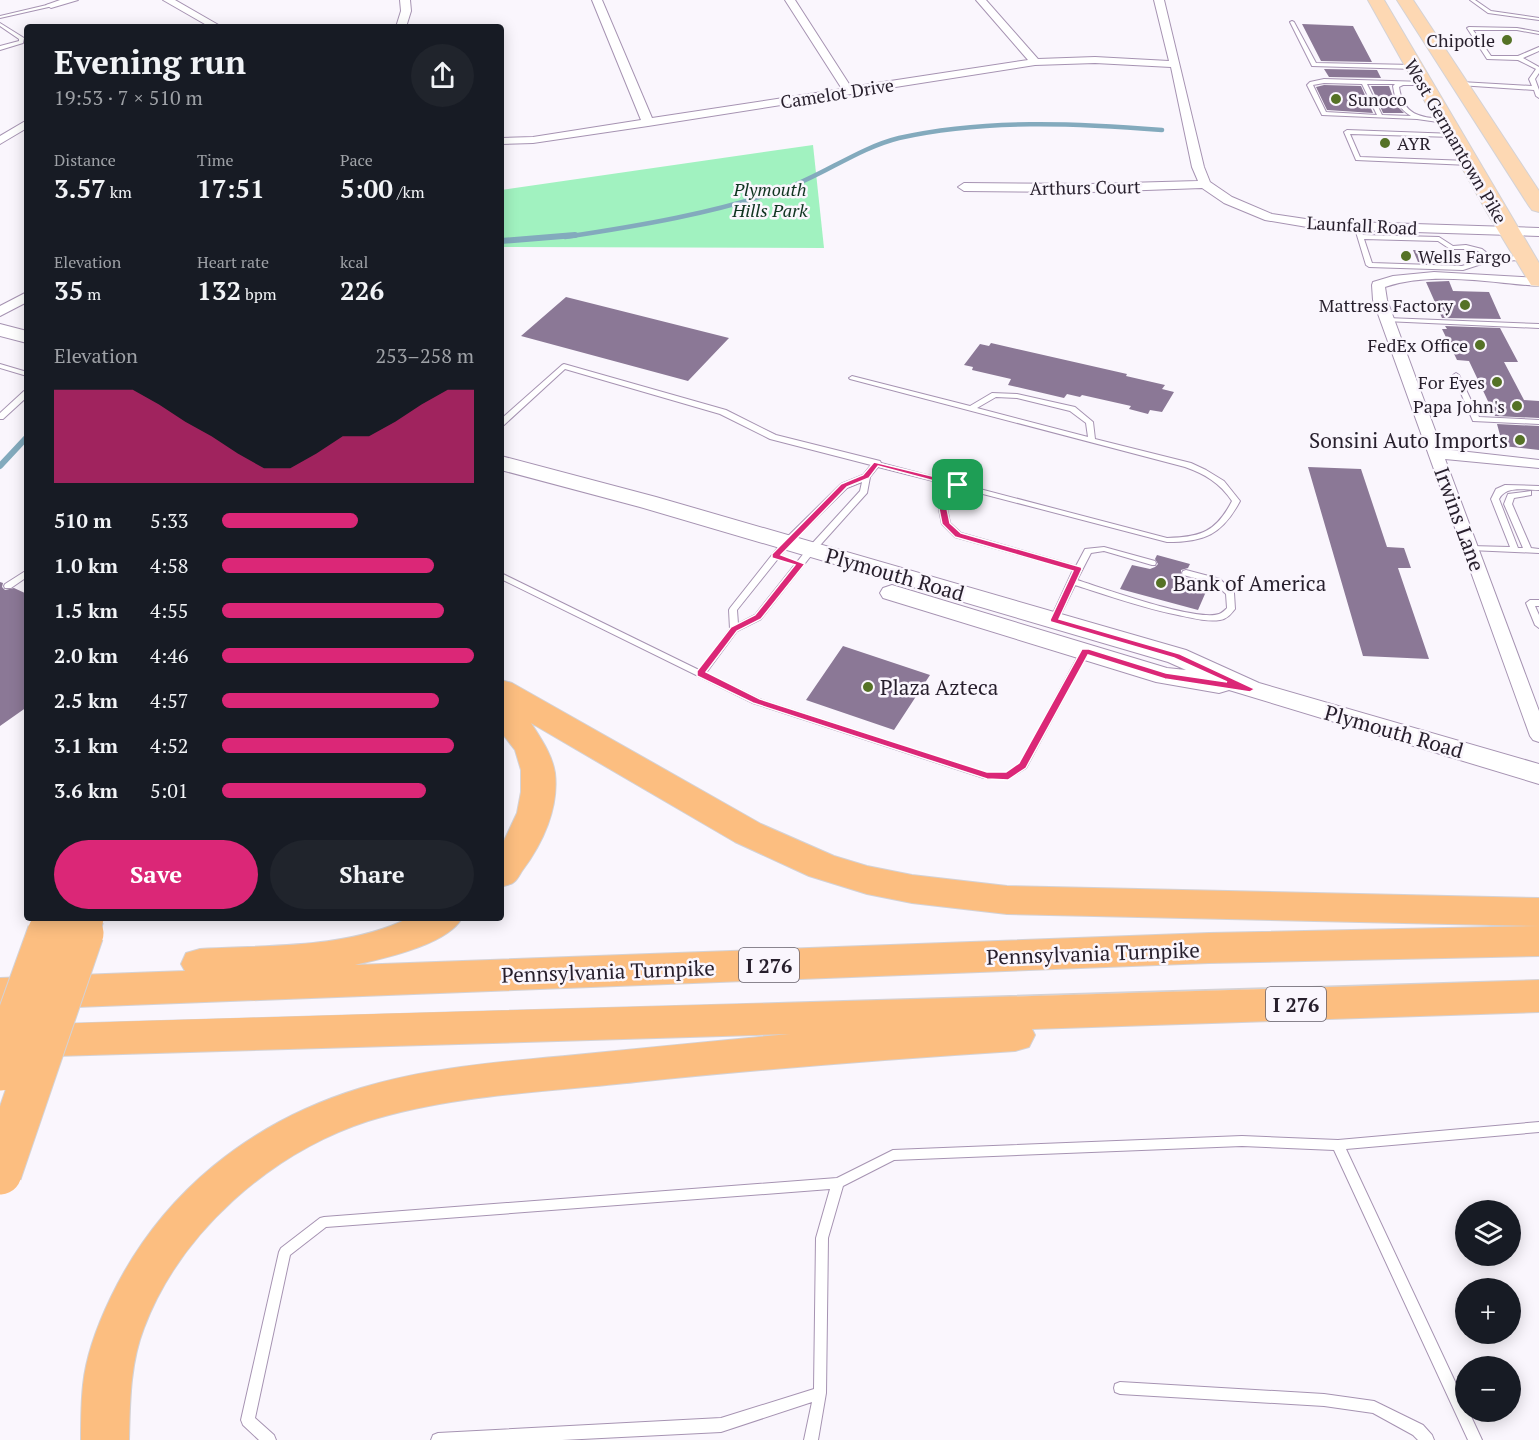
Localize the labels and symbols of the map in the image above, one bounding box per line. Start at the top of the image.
place label: Chipotle [1426,28,1495,52]
marker: Chipotle [1500,33,1514,47]
street label: West Germantown Pike [1399,54,1513,228]
street label: Camelot Drive [779,72,895,114]
place label: Sunoco [1348,87,1407,111]
marker: Sunoco [1329,92,1343,106]
place label: AYR [1397,131,1431,155]
marker: AYR [1378,136,1392,150]
street label: Arthurs Court [1029,174,1141,200]
park label: Plymouth Hills Park [731,177,808,222]
street label: Launfall Road [1306,210,1418,240]
place label: Wells Fargo [1418,244,1511,268]
marker: Wells Fargo [1399,249,1413,263]
place label: Mattress Factory [1319,293,1454,317]
marker: Mattress Factory [1458,298,1472,312]
place label: FedEx Office [1368,333,1468,357]
marker: FedEx Office [1473,338,1487,352]
place label: For Eyes [1418,370,1485,394]
marker: For Eyes [1490,375,1504,389]
place label: Papa John's [1413,394,1505,418]
marker: Papa John's [1510,399,1524,413]
place label: Sonsini Auto Imports [1309,426,1508,454]
marker: Sonsini Auto Imports [1513,433,1527,447]
pin [932,459,983,510]
street label: Irwins Lane [1428,463,1492,575]
street label: Plymouth Road [822,541,968,607]
place label: Bank of America [1173,569,1327,597]
marker: Bank of America [1154,576,1168,590]
place label: Plaza Azteca [880,673,999,701]
marker: Plaza Azteca [861,680,875,694]
street label: Plymouth Road [1321,698,1467,764]
street label: Pennsylvania Turnpike [986,935,1200,971]
road number: I 276 [739,948,799,982]
street label: Pennsylvania Turnpike [501,953,715,989]
road number: I 276 [1266,987,1326,1021]

